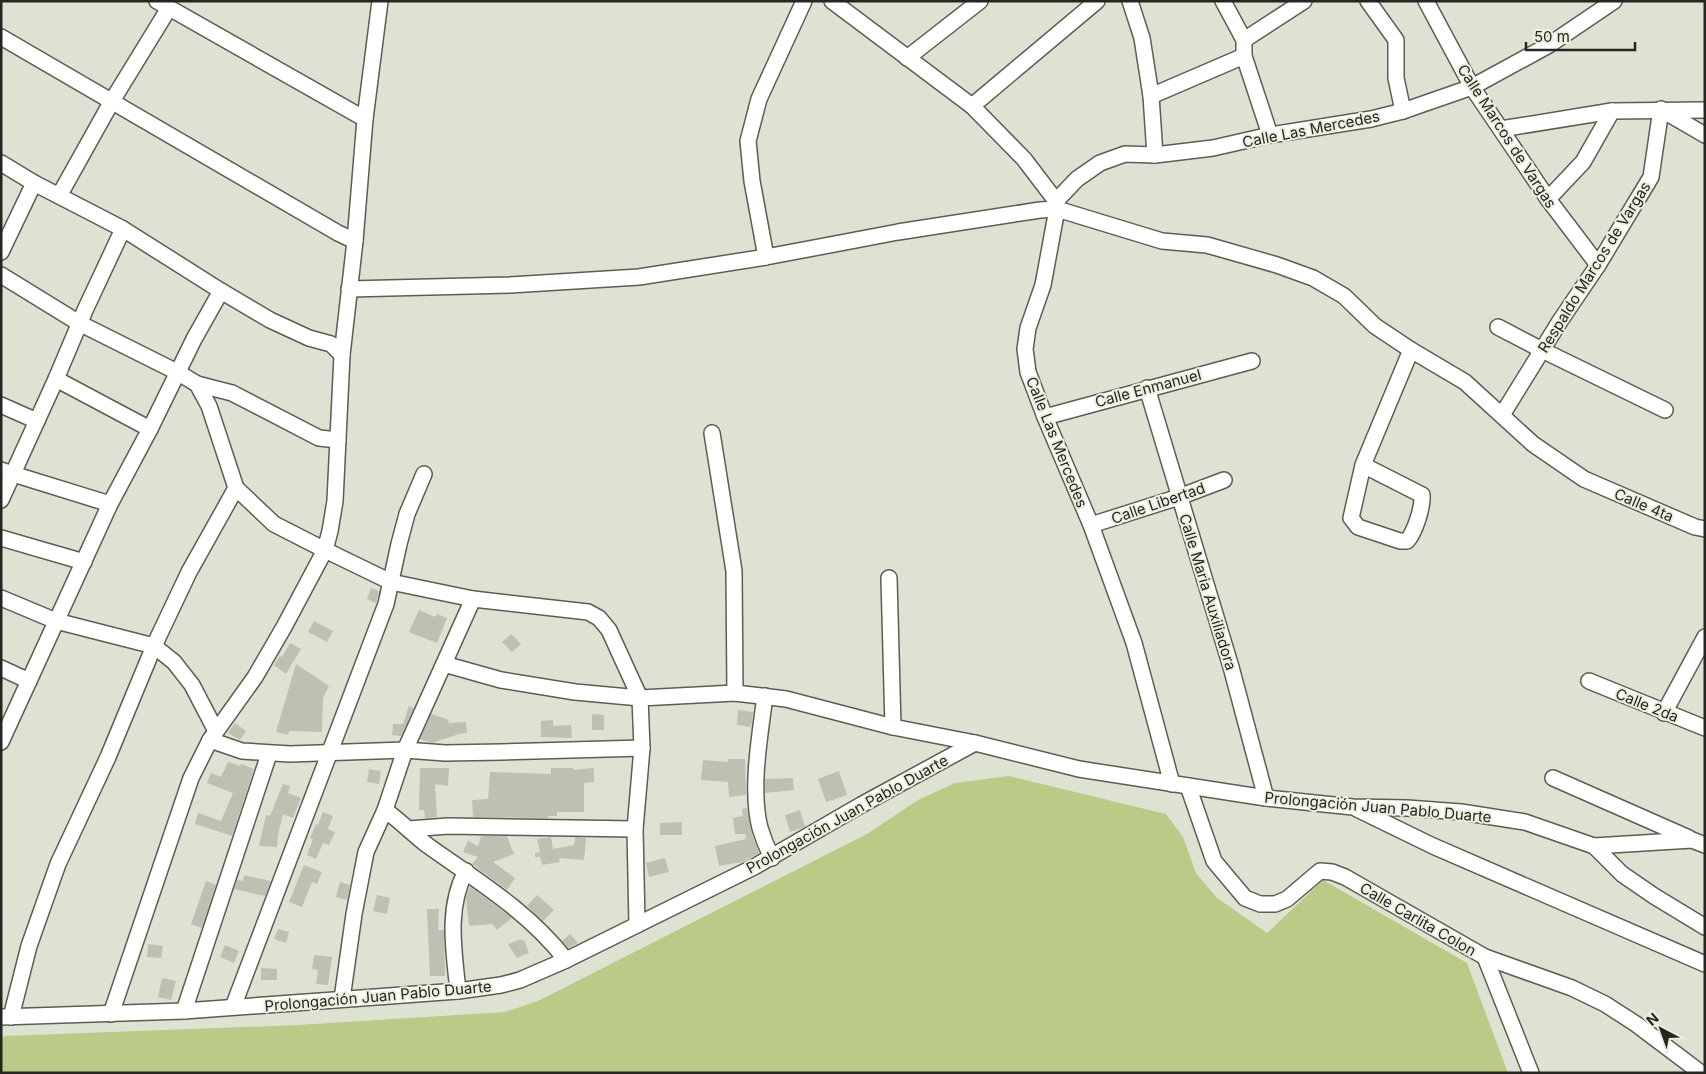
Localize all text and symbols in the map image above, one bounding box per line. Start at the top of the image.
scale bar [1526,20,1635,52]
text: 50 m [1534,27,1570,46]
street label: Calle Marcos de Vargas [1453,60,1561,212]
street label: Calle Las Mercedes [1241,106,1381,152]
street label: Respaldo Marcos de Vargas [1533,178,1655,356]
street label: Calle Enmanuel [1093,365,1203,411]
street label: Calle Las Mercedes [1022,374,1092,510]
street label: Calle Libertad [1109,478,1207,528]
street label: Calle 4ta [1611,484,1677,526]
street label: Calle Maria Auxiliadora [1175,511,1241,673]
street label: Calle 2da [1613,684,1681,726]
street label: Prolongación Juan Pablo Duarte [743,750,951,878]
street label: Prolongación Juan Pablo Duarte [1264,788,1492,826]
street label: Calle Carlita Colon [1356,878,1480,960]
street label: Prolongación Juan Pablo Duarte [264,977,492,1015]
north arrow [1636,1004,1686,1054]
text: N [1643,1009,1662,1029]

